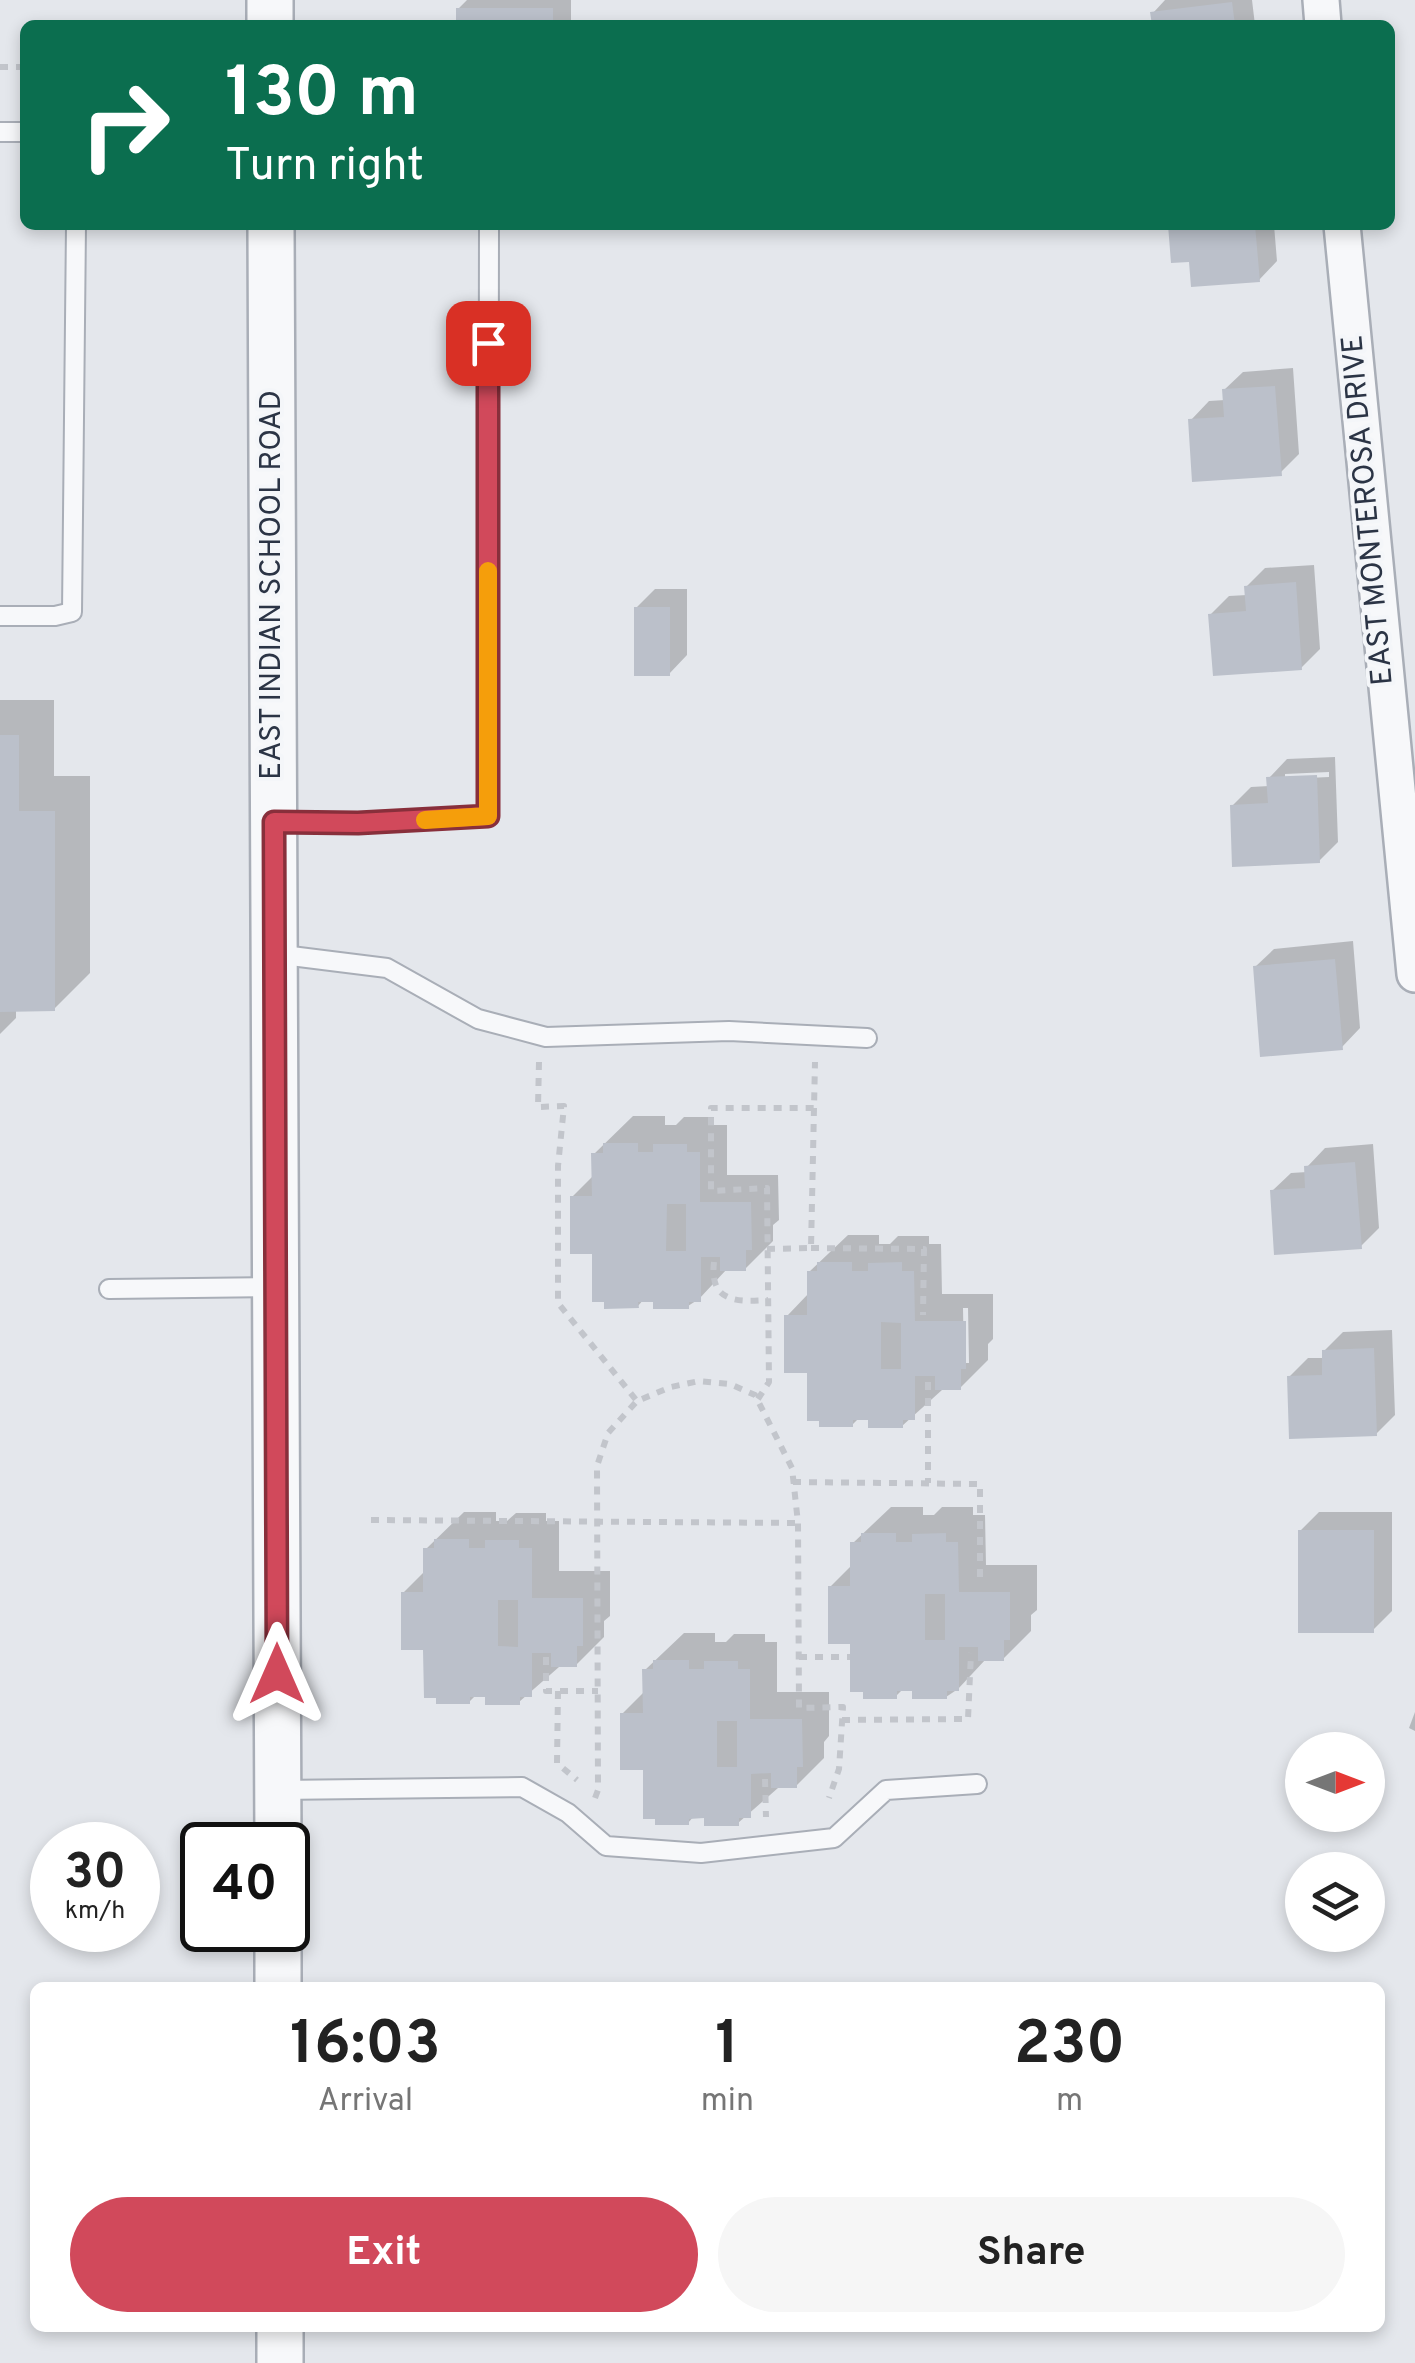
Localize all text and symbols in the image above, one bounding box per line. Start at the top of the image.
text: 130 m [225,52,419,141]
icon: right [60,60,190,190]
text: Turn right [225,139,424,196]
pin [446,301,531,386]
icon: arrive [461,316,516,371]
street label: EAST MONTEROSA DRIVE [1335,333,1403,687]
street label: EAST INDIAN SCHOOL ROAD [254,390,291,780]
position arrow [225,1622,329,1726]
north arrow [1285,1732,1385,1832]
map controls [1285,1732,1385,1952]
speed limit sign: 40 [180,1822,310,1952]
text: 30 [64,1843,126,1906]
button: layers [1285,1852,1385,1952]
text: km/h [65,1896,125,1928]
text: 16:03 [290,2009,441,2085]
text: 1 [715,2009,739,2085]
text: 230 [1014,2009,1125,2085]
text: Arrival [318,2082,413,2122]
text: min [701,2082,754,2122]
text: m [1056,2082,1083,2122]
button: Exit [70,2197,698,2312]
button: Share [718,2197,1345,2312]

